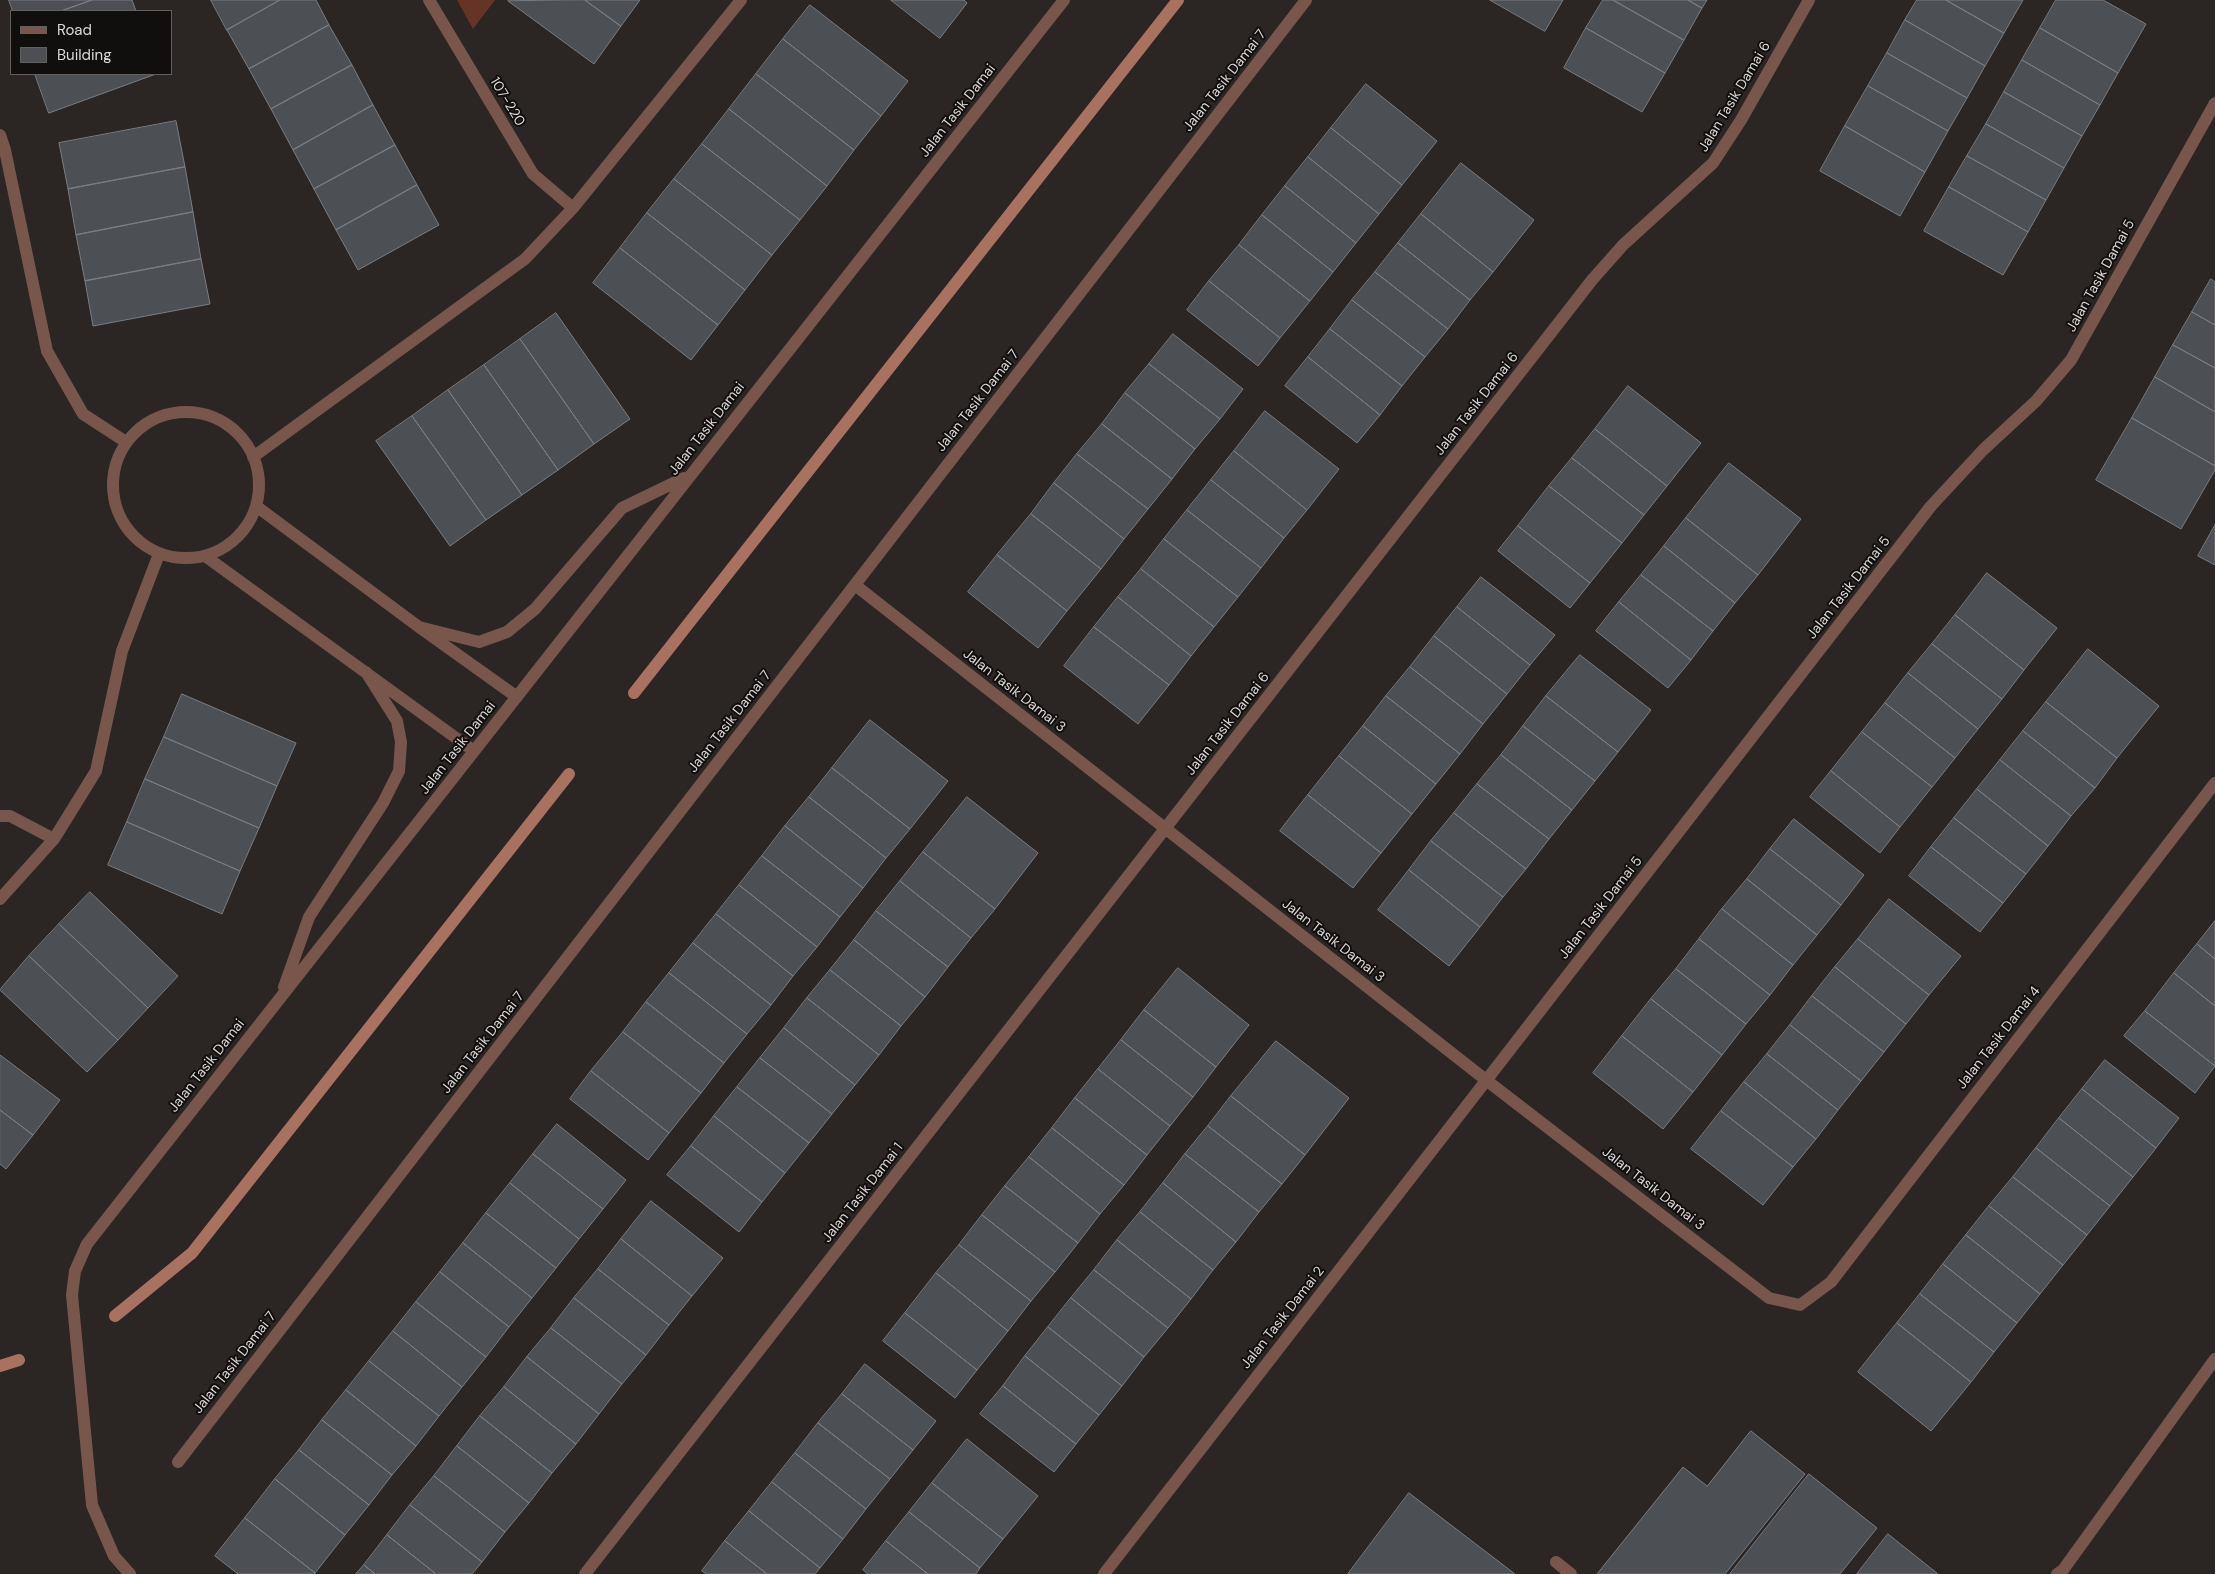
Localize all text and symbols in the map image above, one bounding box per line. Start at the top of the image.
legend [10,10,172,75]
text: Road [57,20,92,40]
street label: Jalan Tasik Damai 7 [1180,27,1270,135]
street label: Jalan Tasik Damai 6 [1695,39,1775,155]
text: Building [57,45,112,65]
street label: Jalan Tasik Damai [916,61,1000,161]
street label: 107-220 [486,75,528,129]
street label: Jalan Tasik Damai 5 [2063,217,2139,335]
street label: Jalan Tasik Damai 7 [933,347,1023,455]
street label: Jalan Tasik Damai 6 [1432,349,1522,459]
street label: Jalan Tasik Damai [665,379,749,479]
street label: Jalan Tasik Damai 5 [1804,533,1894,643]
street label: Jalan Tasik Damai 3 [959,646,1069,736]
street label: Jalan Tasik Damai 7 [685,668,775,776]
street label: Jalan Tasik Damai 6 [1183,669,1273,779]
street label: Jalan Tasik Damai [416,698,500,798]
street label: Jalan Tasik Damai 5 [1556,853,1646,963]
street label: Jalan Tasik Damai 3 [1278,896,1388,986]
street label: Jalan Tasik Damai 4 [1954,983,2044,1093]
street label: Jalan Tasik Damai 7 [438,989,528,1097]
street label: Jalan Tasik Damai [165,1016,249,1116]
street label: Jalan Tasik Damai 1 [819,1140,907,1246]
street label: Jalan Tasik Damai 3 [1598,1144,1708,1234]
street label: Jalan Tasik Damai 2 [1238,1263,1328,1373]
street label: Jalan Tasik Damai 7 [190,1309,280,1417]

